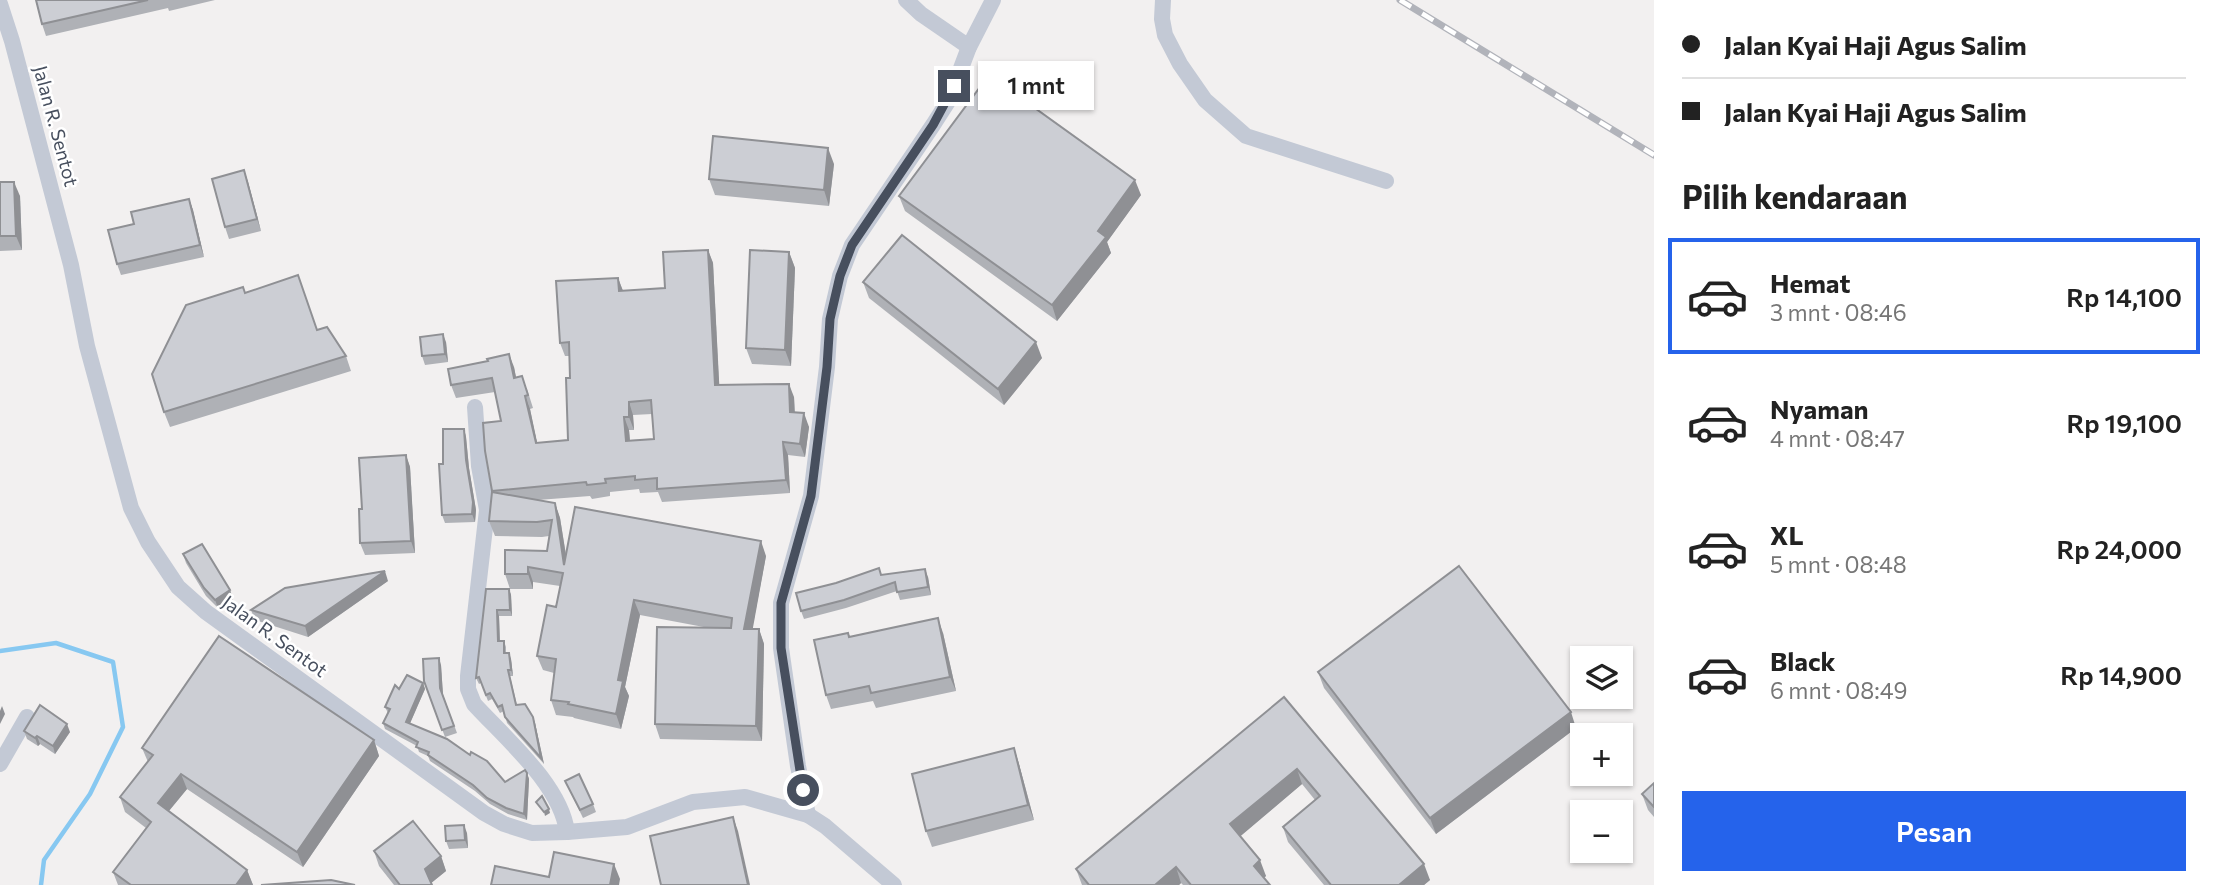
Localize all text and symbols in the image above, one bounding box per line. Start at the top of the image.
text: Jalan Kyai Haji Agus Salim [1724,29,2027,60]
callout: 1 mnt [978,62,1094,110]
street label: Jalan R. Sentot [29,63,84,189]
route end [938,70,970,102]
text: 1 mnt [1007,71,1065,99]
text: Jalan Kyai Haji Agus Salim [1724,96,2027,127]
text: Pilih kendaraan [1682,176,1908,216]
icon: car [1686,265,1749,328]
text: Hemat [1770,267,1851,298]
text: Rp 14,100 [2066,281,2182,312]
text: 3 mnt · 08:46 [1770,298,1907,326]
icon: car [1686,391,1749,454]
text: Nyaman [1770,393,1869,424]
text: Rp 19,100 [2066,407,2182,438]
text: 4 mnt · 08:47 [1770,424,1905,452]
icon: car [1686,517,1749,580]
text: XL [1770,519,1804,550]
text: Rp 24,000 [2056,533,2182,564]
text: 5 mnt · 08:48 [1770,550,1907,578]
street label: Jalan R. Sentot [218,590,333,682]
icon: car [1686,643,1749,706]
text: Black [1770,645,1836,676]
map controls [1570,646,1633,863]
button: layers [1570,646,1633,709]
text: Rp 14,900 [2060,659,2182,690]
text: 6 mnt · 08:49 [1770,676,1907,704]
button: + [1570,723,1633,786]
route start [787,774,819,806]
button: Pesan [1682,791,2186,871]
button: − [1570,800,1633,863]

